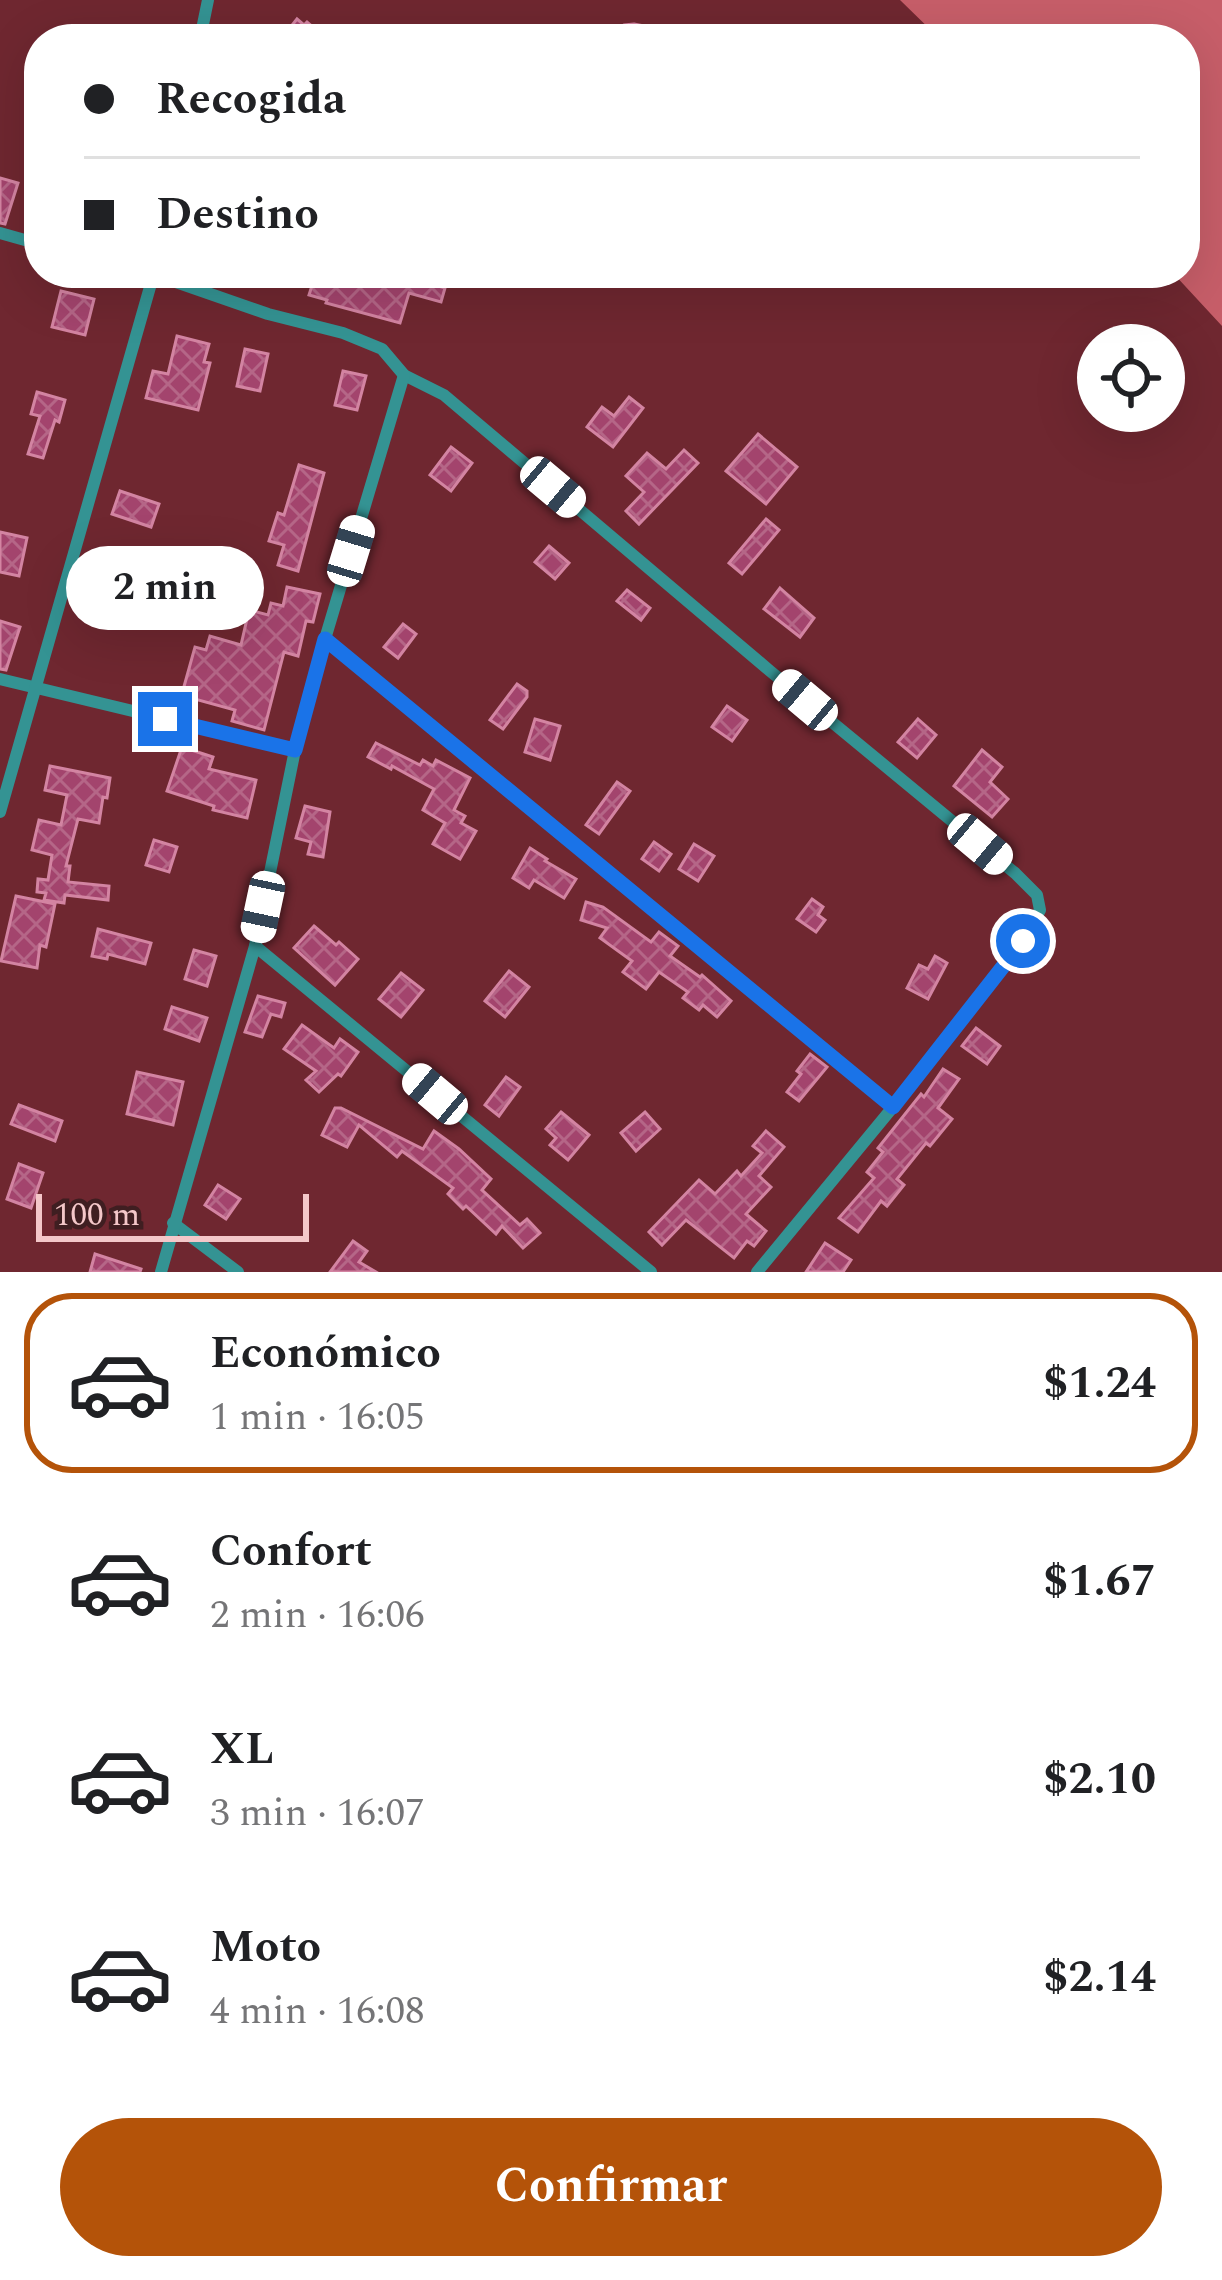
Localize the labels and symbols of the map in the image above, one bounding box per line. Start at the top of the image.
car [514,450,592,524]
car [323,511,379,591]
callout: 2 min [66,545,264,629]
car [766,663,844,737]
route end [138,692,192,746]
car [941,807,1019,881]
car [238,868,288,946]
route start [996,914,1050,968]
car [396,1057,474,1131]
scale bar [36,1188,309,1241]

